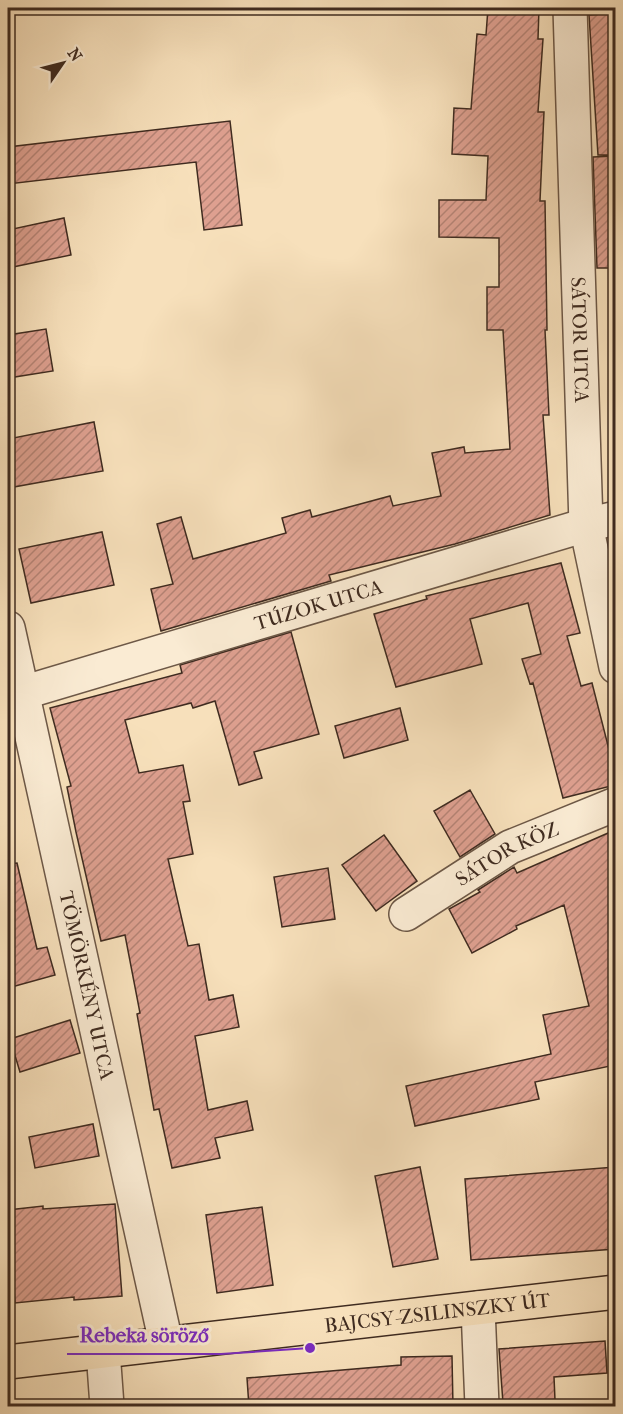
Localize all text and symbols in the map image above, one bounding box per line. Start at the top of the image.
north arrow [33,33,93,93]
text: N [64,44,87,66]
street label: SÁTOR UTCA [566,276,593,404]
street label: TÚZOK UTCA [252,575,386,635]
street label: SÁTOR KÖZ [451,817,562,891]
street label: TÖMÖRKÉNY UTCA [54,889,119,1083]
street label: BAJCSY-ZSILINSZKY ÚT [323,1289,552,1337]
callout: Rebeka söröző [67,1315,221,1354]
text: Rebeka söröző [79,1323,209,1347]

